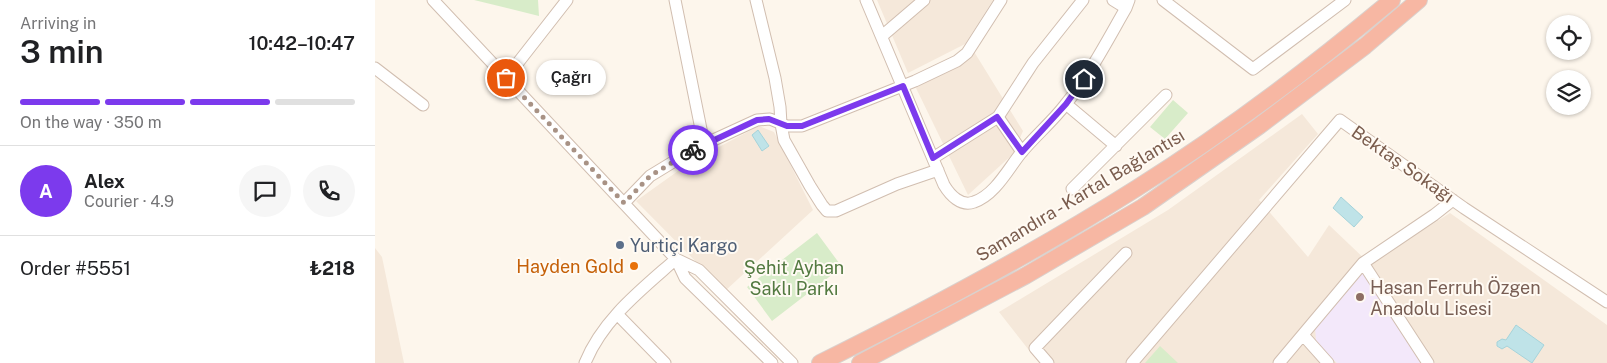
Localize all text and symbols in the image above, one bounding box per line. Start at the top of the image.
text: Arriving in [20,14,96,33]
map controls [1546,15,1591,115]
button: locate [1546,15,1591,60]
text: 10:42–10:47 [248,32,355,54]
text: 3 min [20,33,104,70]
pin [485,57,527,99]
pin [1063,58,1105,100]
callout: Çağrı [536,60,606,96]
icon: bag [492,64,520,92]
icon: home [1070,65,1098,93]
text: Çağrı [551,68,591,87]
button: layers [1546,70,1591,115]
text: On the way · 350 m [20,113,162,132]
street label: Bektaş Sokağı [1348,121,1458,207]
street label: Samandıra - Kartal Bağlantısı [972,124,1188,266]
courier [668,125,718,175]
icon: bike [679,136,707,164]
button: chat [239,165,291,217]
button: phone [303,165,355,217]
text: Alex [84,170,125,192]
text: A [39,180,53,202]
text: Courier · 4.9 [84,192,174,211]
place label: Yurtiçi Kargo [630,235,737,256]
marker: Yurtiçi Kargo [614,239,626,251]
place label: Hayden Gold [516,256,624,277]
text: Order #5551 [20,257,131,279]
text: ₺218 [310,257,355,279]
park label: Şehit Ayhan Saklı Parkı [744,257,844,299]
marker: Hayden Gold [628,260,640,272]
place label: Hasan Ferruh Özgen Anadolu Lisesi [1370,276,1541,319]
marker: Hasan Ferruh Özgen Anadolu Lisesi [1354,291,1366,303]

